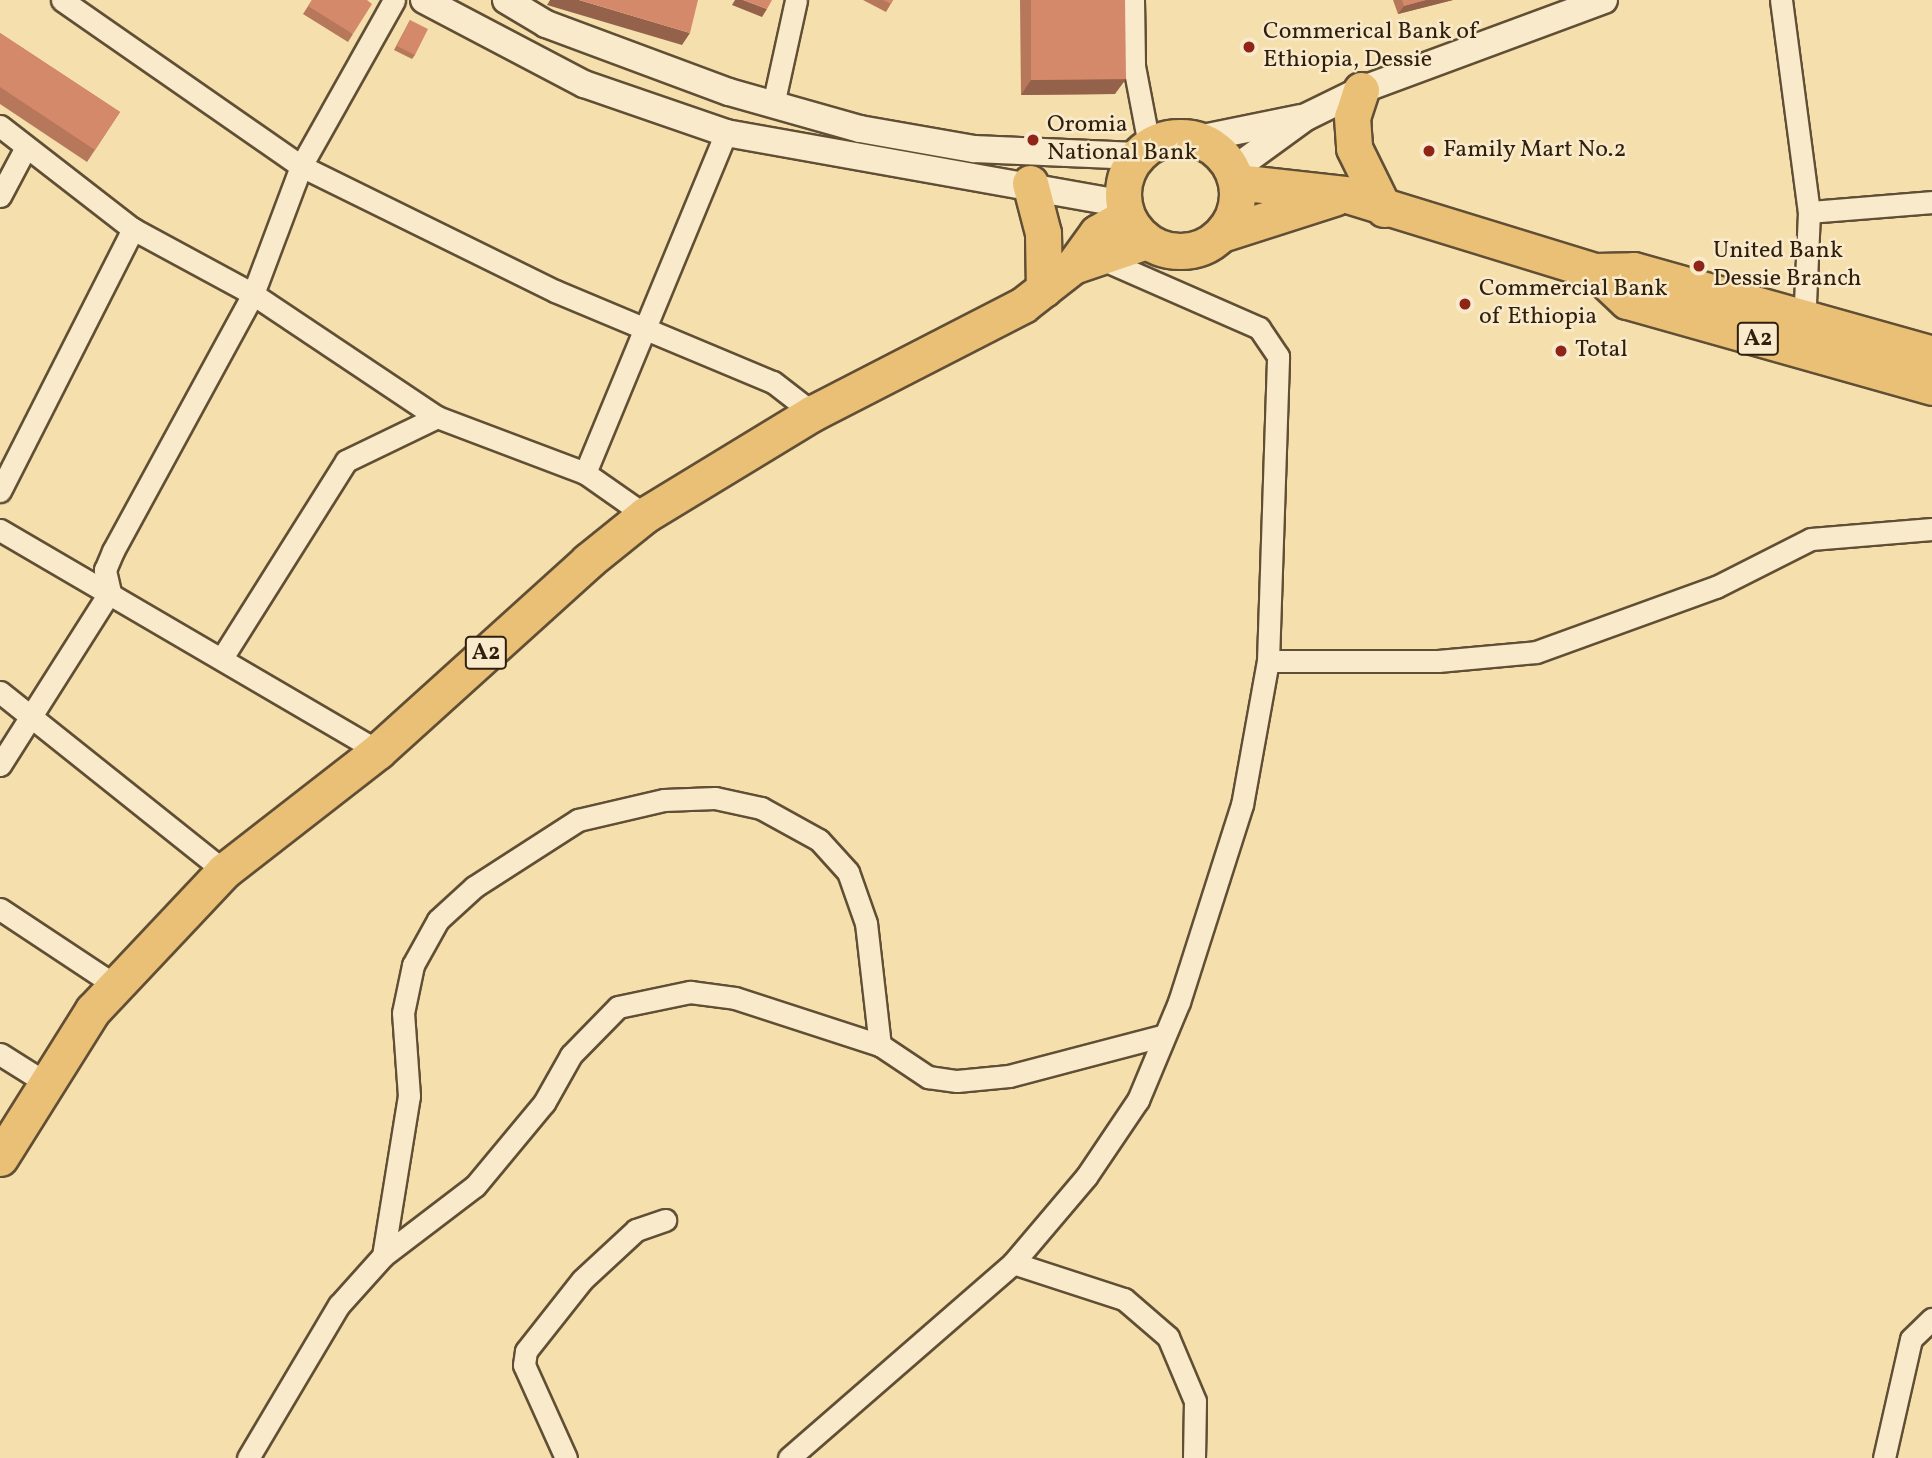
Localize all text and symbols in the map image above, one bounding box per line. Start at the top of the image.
place label: Commerical Bank of Ethiopia, Dessie [1263,19,1477,75]
marker: Commerical Bank of Ethiopia, Dessie [1241,39,1257,55]
place label: Oromia National Bank [1047,112,1197,168]
marker: Oromia National Bank [1025,132,1041,148]
place label: Family Mart No.2 [1443,137,1627,165]
marker: Family Mart No.2 [1421,143,1437,159]
place label: United Bank Dessie Branch [1713,238,1862,294]
marker: United Bank Dessie Branch [1691,258,1707,274]
place label: Commercial Bank of Ethiopia [1479,276,1668,332]
marker: Commercial Bank of Ethiopia [1457,296,1473,312]
road number: A2 [1735,320,1781,358]
place label: Total [1575,337,1628,365]
marker: Total [1553,343,1569,359]
road number: A2 [463,634,509,673]

